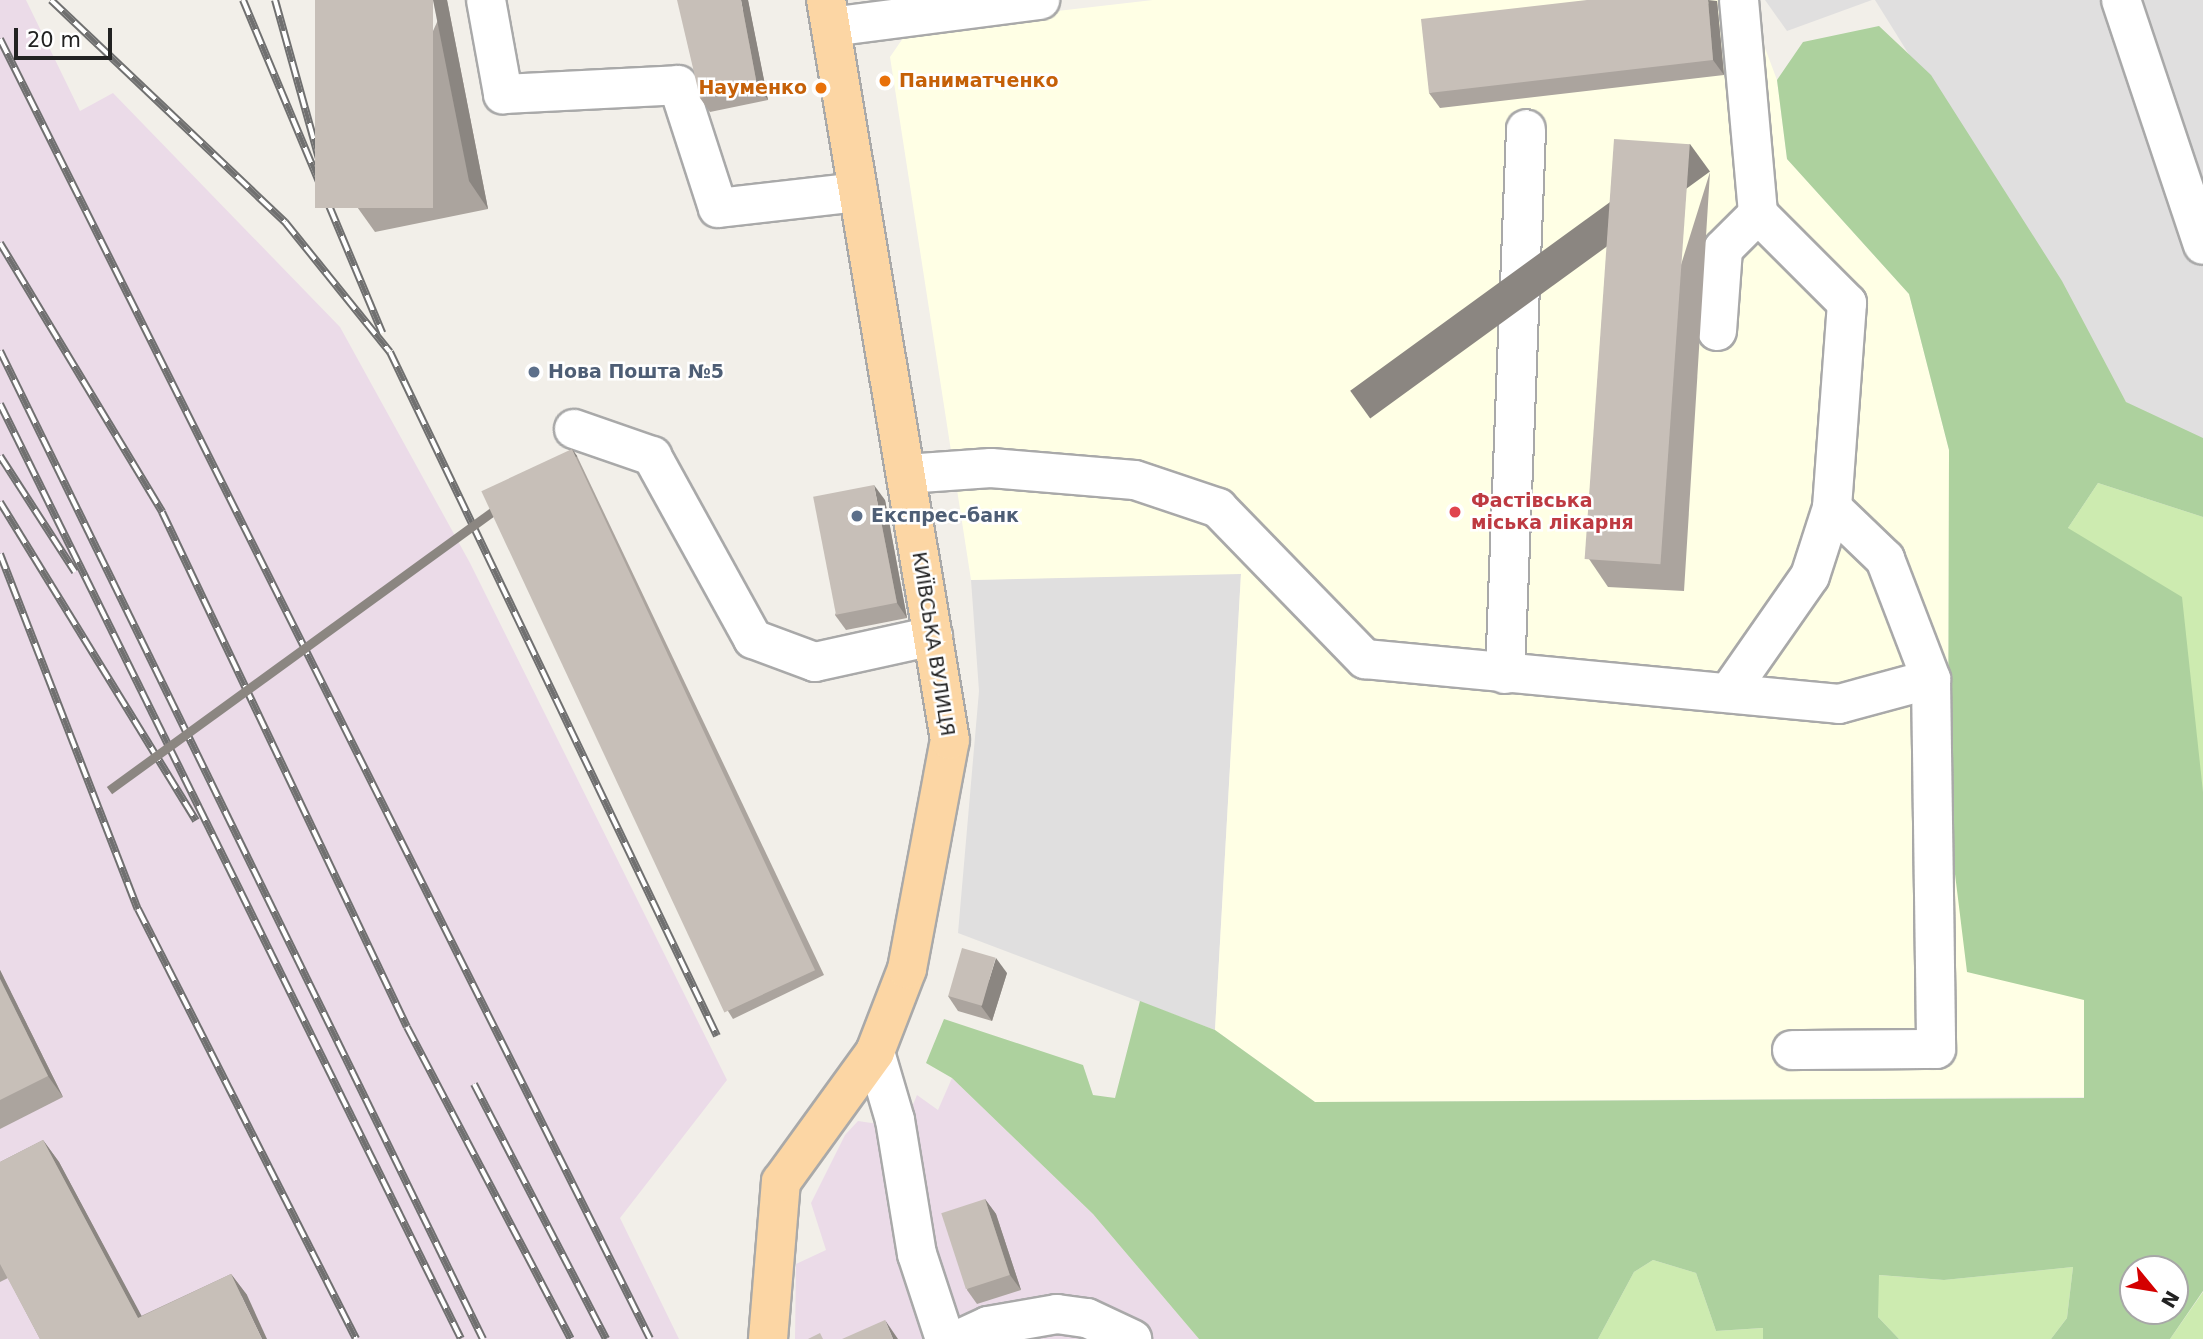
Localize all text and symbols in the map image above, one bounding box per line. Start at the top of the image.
scale bar [18,14,116,58]
text: 20 m [27,28,81,52]
place label: Паниматченко [899,70,1059,92]
marker: Паниматченко [877,73,893,89]
place label: Науменко [698,77,807,99]
marker: Науменко [813,80,829,96]
place label: Нова Пошта №5 [548,361,724,383]
marker: Нова Пошта №5 [526,364,542,380]
place label: Фастівська міська лікарня [1471,490,1634,534]
marker: Фастівська міська лікарня [1445,502,1465,522]
place label: Експрес-банк [871,505,1019,527]
marker: Експрес-банк [849,508,865,524]
street label: КИЇВСЬКА ВУЛИЦЯ [907,550,959,738]
north arrow [2119,1255,2189,1325]
text: N [2157,1287,2184,1312]

